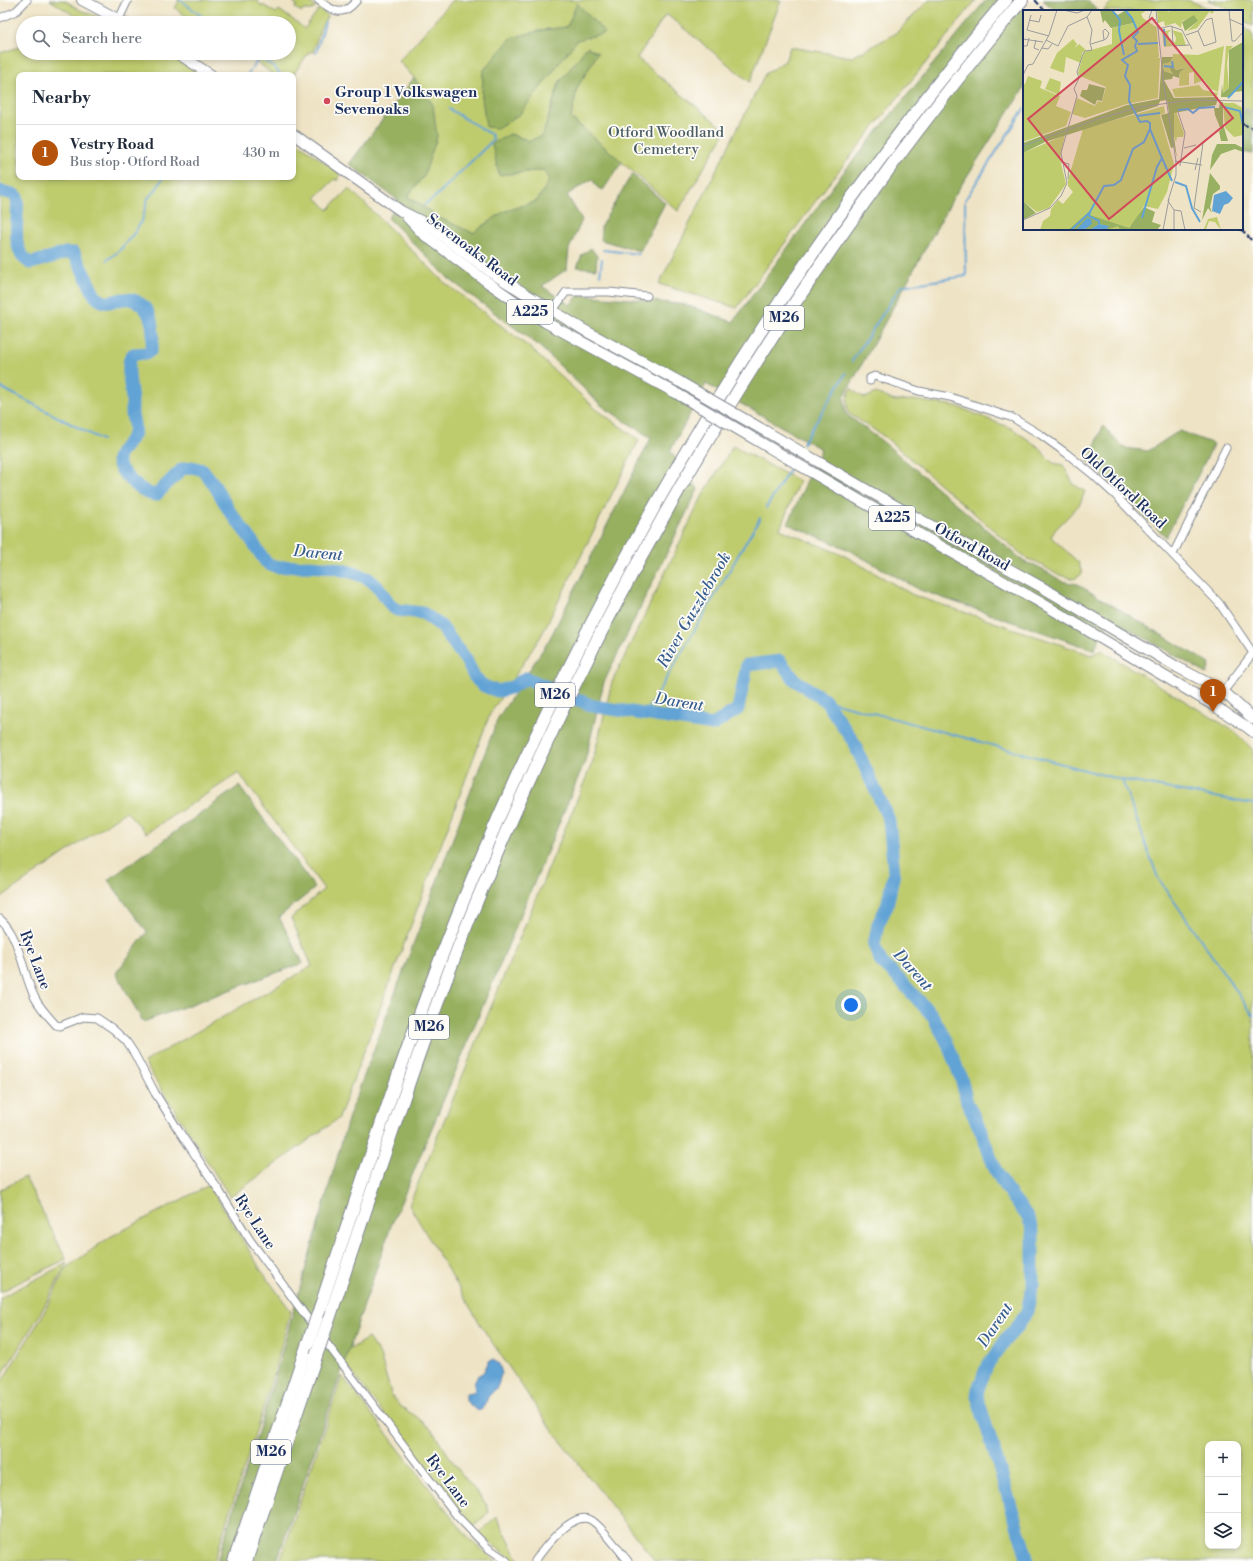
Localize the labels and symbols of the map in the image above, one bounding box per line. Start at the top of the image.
inset map [1023,10,1243,230]
place label: Group 1 Volkswagen Sevenoaks [335,83,478,119]
marker: Group 1 Volkswagen Sevenoaks [322,96,332,106]
park label: Otford Woodland Cemetery [608,123,724,159]
street label: Sevenoaks Road [423,210,522,291]
road number: A225 [507,300,553,324]
road number: M26 [764,306,804,330]
street label: Old Otford Road [1076,443,1170,533]
road number: A225 [869,506,915,530]
street label: Otford Road [931,518,1013,576]
water label: Darent [292,541,344,565]
water label: River Guzzlebrook [652,549,735,672]
pin: 1 [1200,679,1226,712]
road number: M26 [535,683,575,707]
water label: Darent [652,688,706,716]
street label: Rye Lane [15,928,55,992]
water label: Darent [888,944,937,996]
your location [841,995,861,1015]
road number: M26 [409,1015,449,1039]
street label: Rye Lane [230,1191,280,1253]
water label: Darent [972,1298,1017,1352]
road number: M26 [251,1440,291,1464]
street label: Rye Lane [422,1451,474,1511]

